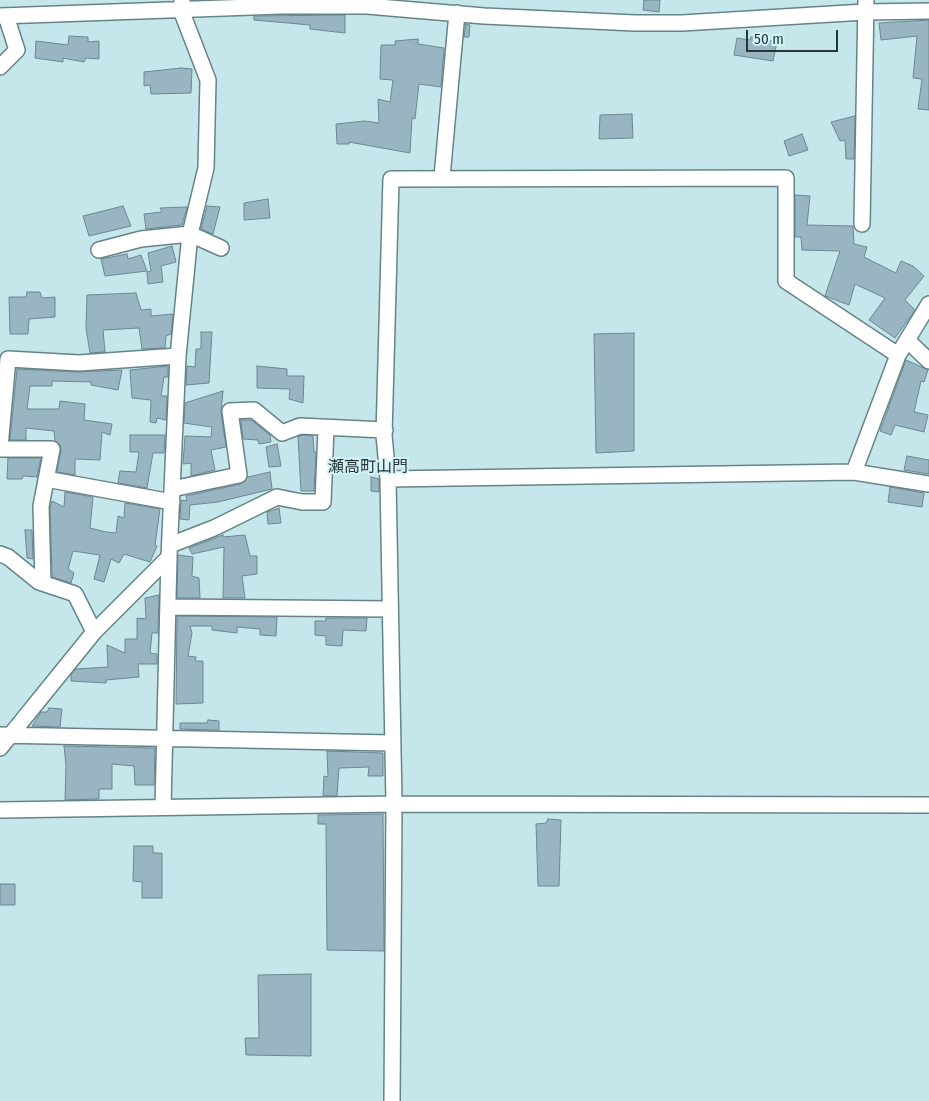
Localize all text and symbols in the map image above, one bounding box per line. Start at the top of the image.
scale bar [749,20,842,52]
text: 50 m [754,30,784,48]
district label: 瀬高町山門 [328,458,408,478]

